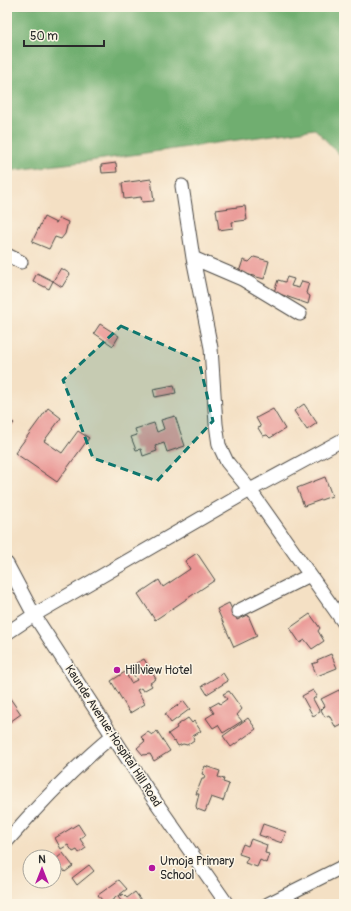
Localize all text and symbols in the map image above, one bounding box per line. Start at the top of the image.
scale bar [24,22,104,48]
text: 50 m [30,29,58,44]
street label: Kaunde Avenue;Hospital Hill Road [61,662,165,810]
place label: Hillview Hotel [125,663,192,678]
marker: Hillview Hotel [112,665,122,675]
north arrow [22,849,62,889]
text: N [38,853,46,866]
place label: Umoja Primary School [160,854,234,883]
marker: Umoja Primary School [147,863,157,873]

